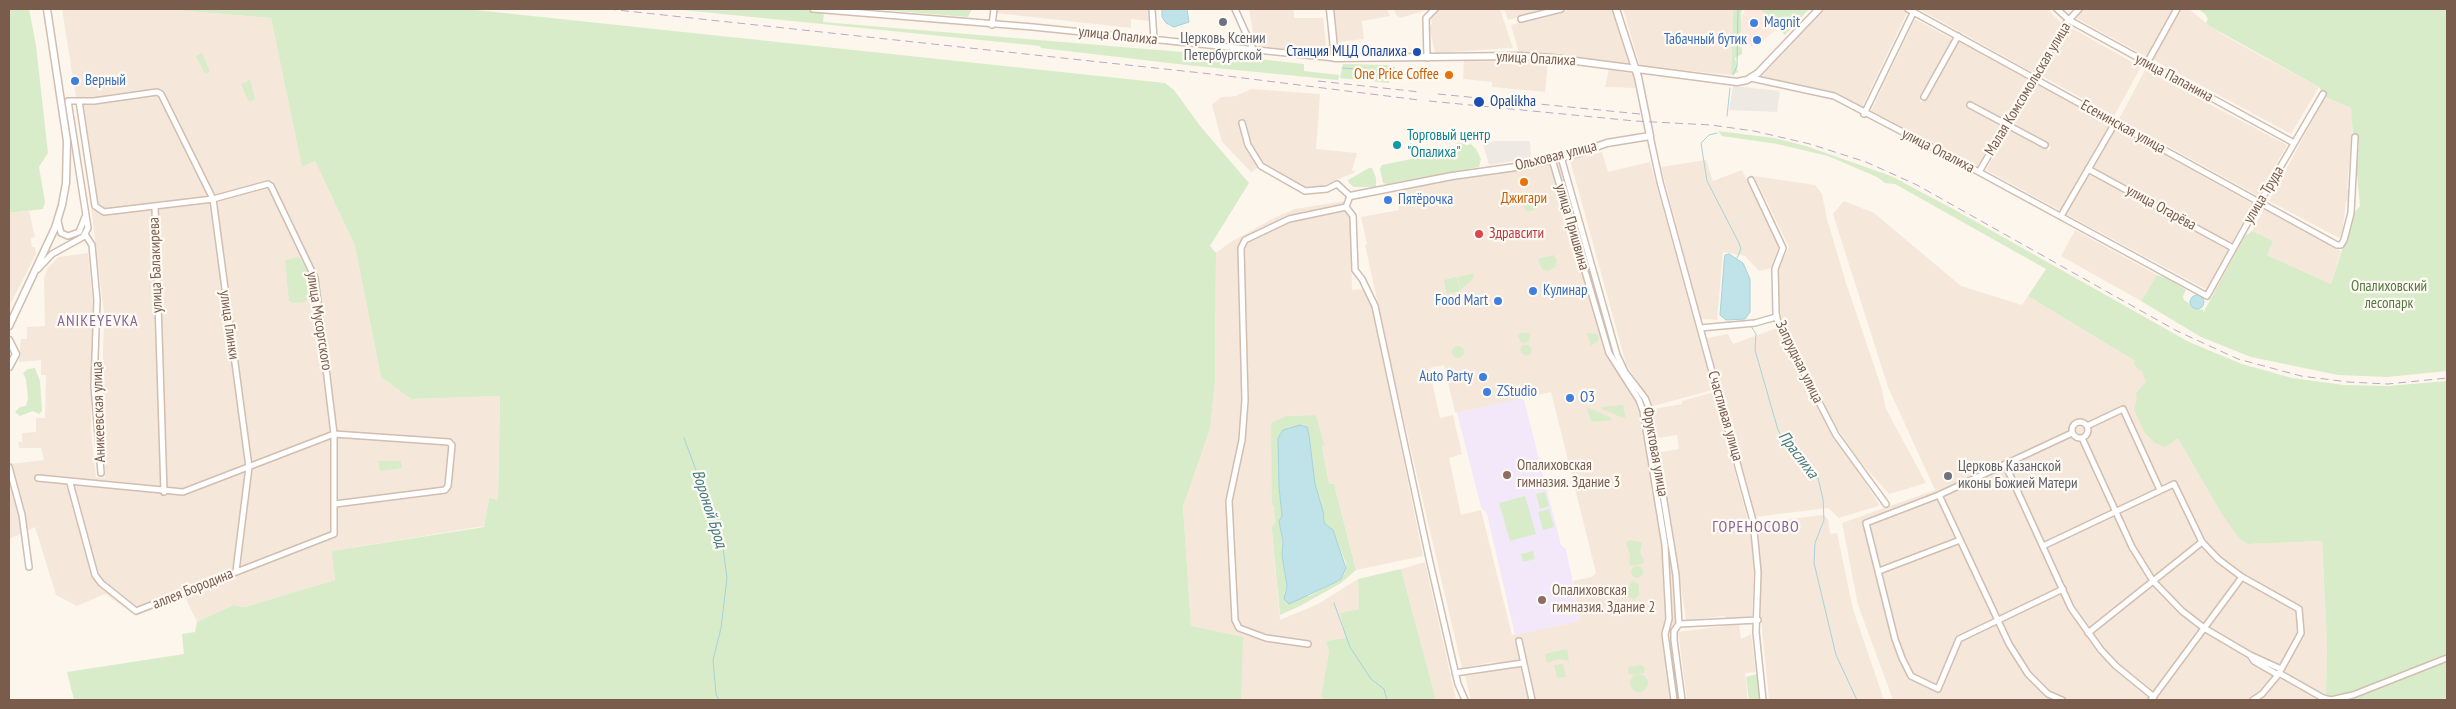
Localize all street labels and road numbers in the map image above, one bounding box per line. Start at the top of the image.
street label: Малая Комсомольская улица [1981,19,2075,159]
street label: улица Опалиха [1078,23,1158,49]
street label: улица Опалиха [1496,48,1576,70]
street label: улица Папанина [2132,50,2216,106]
street label: Есенинская улица [2077,96,2169,158]
street label: улица Опалиха [1898,125,1978,177]
street label: Ольховая улица [1513,137,1599,175]
street label: улица Труда [2240,163,2288,227]
street label: улица Огарёва [2123,181,2199,235]
street label: улица Пришвина [1551,182,1593,272]
street label: улица Балакирева [145,217,167,313]
street label: улица Мусоргского [302,270,336,372]
street label: улица Глинки [215,289,243,361]
street label: Запрудная улица [1771,318,1827,406]
street label: Аникеевская улица [88,361,110,463]
street label: Счастливая улица [1704,369,1746,463]
street label: Фруктовая улица [1638,406,1672,498]
street label: аллея Бородина [150,565,236,613]

